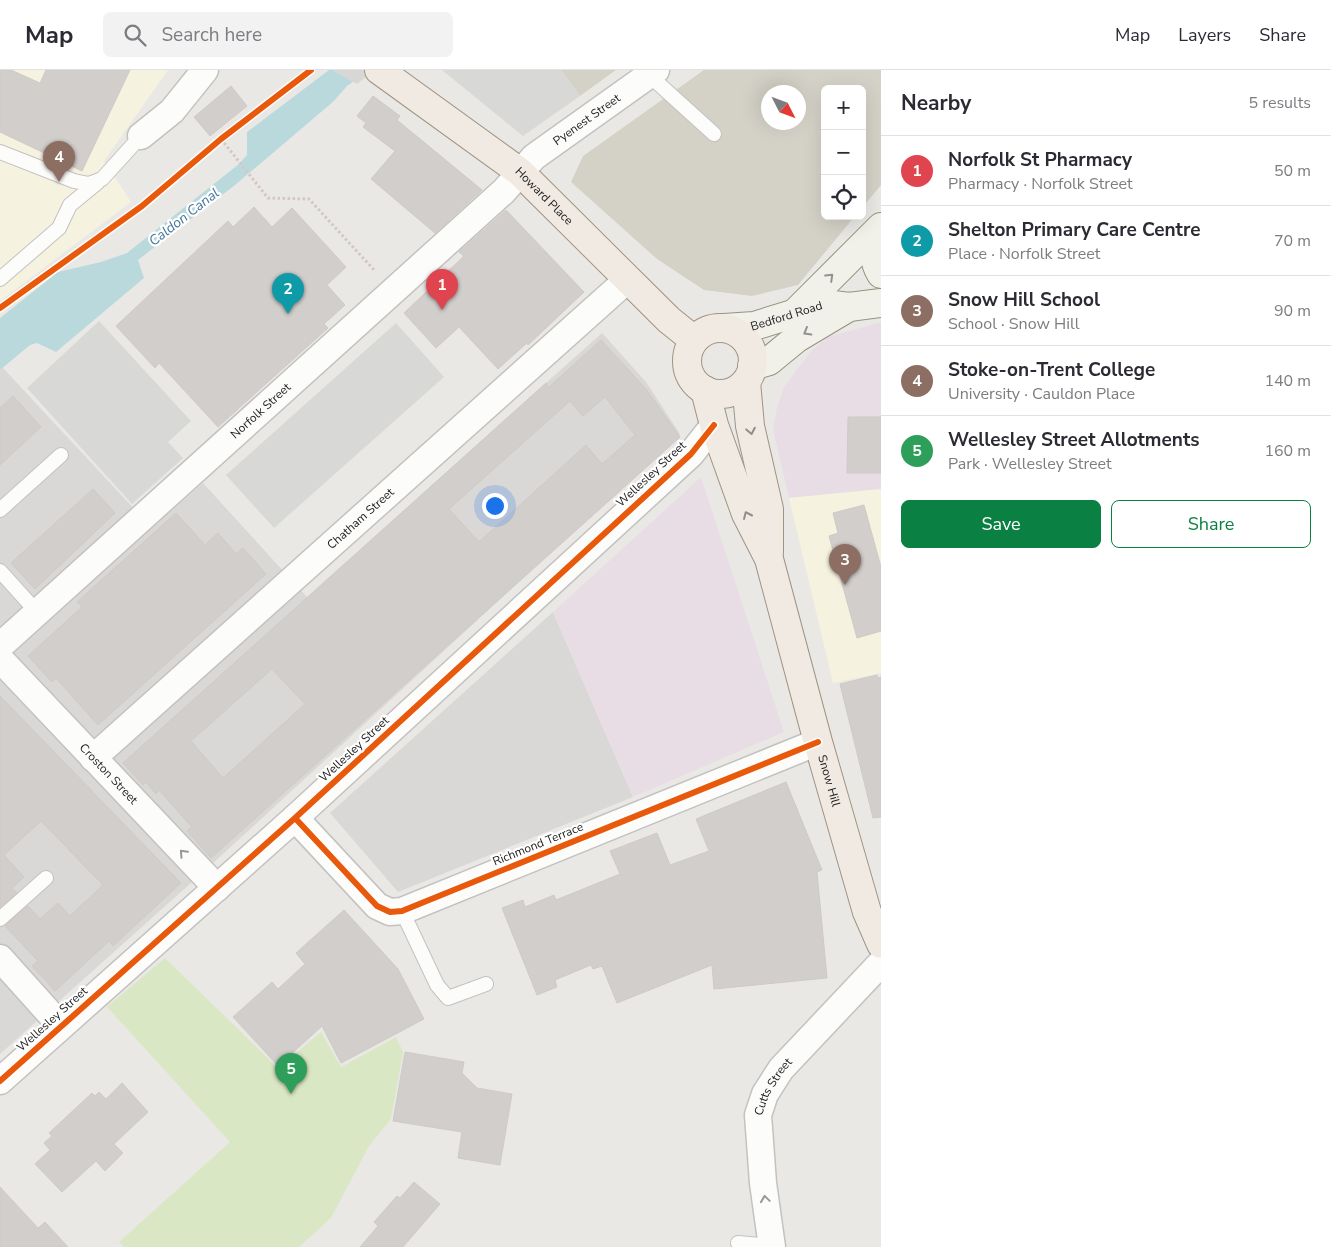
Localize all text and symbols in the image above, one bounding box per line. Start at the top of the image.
search box [103,12,453,57]
text: Map [25,19,73,51]
icon: search [121,21,149,49]
text: Search here [161,22,262,48]
text: Map [1115,23,1150,47]
text: Layers [1178,23,1231,47]
text: Share [1259,23,1306,47]
north arrow [761,85,806,130]
map controls [821,85,866,220]
button: + [821,85,866,130]
text: Nearby [901,89,971,117]
street label: Pyenest Street [550,90,624,149]
text: 5 results [1249,92,1311,114]
button: − [821,130,866,175]
pin: 4 [43,141,75,182]
text: Norfolk St Pharmacy [948,147,1132,173]
text: 1 [912,160,922,182]
text: 50 m [1274,160,1311,182]
street label: Howard Place [512,164,577,228]
text: Pharmacy · Norfolk Street [948,173,1133,195]
button: locate [821,175,866,220]
water label: Caldon Canal [145,184,223,250]
text: Shelton Primary Care Centre [948,217,1201,243]
text: 2 [912,230,922,252]
text: 70 m [1274,230,1311,252]
text: Place · Norfolk Street [948,243,1100,265]
pin: 1 [426,269,458,310]
pin: 2 [272,273,304,314]
one-way arrow [825,274,834,283]
text: Snow Hill School [948,287,1100,313]
street label: Bedford Road [749,297,824,335]
text: 3 [912,300,922,322]
text: 90 m [1274,300,1311,322]
text: School · Snow Hill [948,313,1079,335]
one-way arrow [804,325,813,335]
text: Stoke-on-Trent College [948,357,1155,383]
text: 4 [912,370,922,392]
text: 140 m [1264,370,1311,392]
street label: Norfolk Street [227,379,295,442]
text: University · Cauldon Place [948,383,1135,405]
one-way arrow [745,426,756,435]
text: Wellesley Street Allotments [948,427,1200,453]
street label: Wellesley Street [613,437,690,511]
text: 5 [912,440,922,462]
text: 160 m [1264,440,1311,462]
text: Park · Wellesley Street [948,453,1112,475]
street label: Chatham Street [324,484,398,553]
your location [482,493,508,519]
button: Save [901,500,1101,548]
button: Share [1111,500,1311,548]
one-way arrow [743,511,754,520]
pin: 3 [829,544,861,585]
street label: Wellesley Street [316,712,393,786]
street label: Croston Street [76,740,142,808]
street label: Snow Hill [814,753,844,809]
street label: Richmond Terrace [490,819,586,869]
one-way arrow [180,849,189,858]
street label: Wellesley Street [13,982,91,1055]
pin: 5 [275,1053,307,1094]
street label: Cutts Street [750,1054,796,1118]
one-way arrow [760,1194,771,1202]

